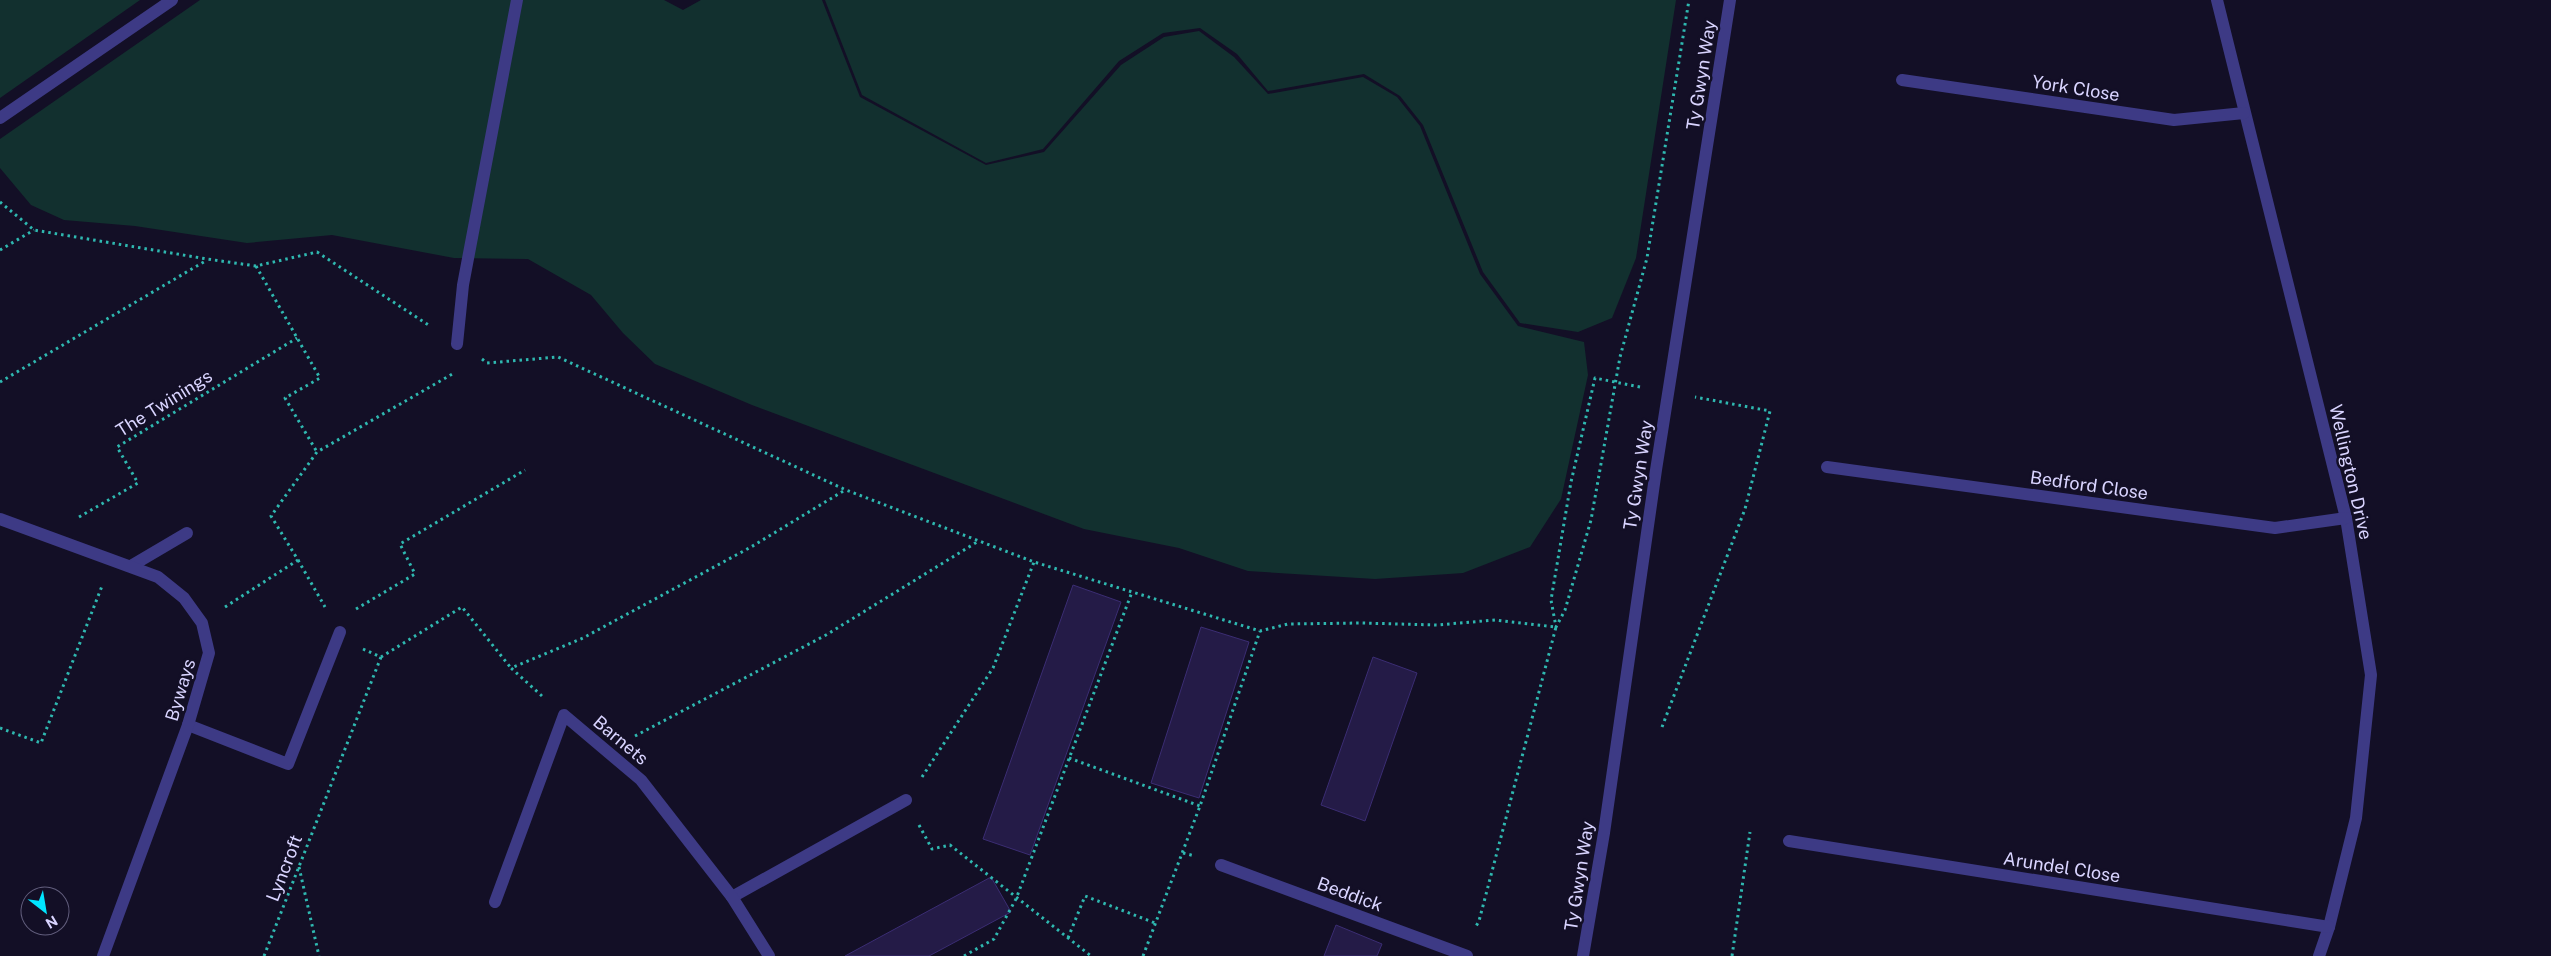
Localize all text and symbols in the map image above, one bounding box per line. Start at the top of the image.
street label: Ty Gwyn Way [1682,18,1720,131]
street label: York Close [2031,71,2121,105]
street label: The Twinings [112,365,216,441]
street label: Wellington Drive [2325,402,2377,542]
street label: Ty Gwyn Way [1619,418,1657,531]
street label: Bedford Close [2029,466,2149,504]
street label: Byways [161,656,199,724]
street label: Barnets [589,711,653,769]
street label: Ty Gwyn Way [1560,819,1598,932]
street label: Lyncroft [262,832,306,904]
street label: Arundel Close [2002,847,2122,887]
street label: Beddick [1314,872,1386,916]
north arrow [20,886,70,936]
text: N [43,912,61,932]

